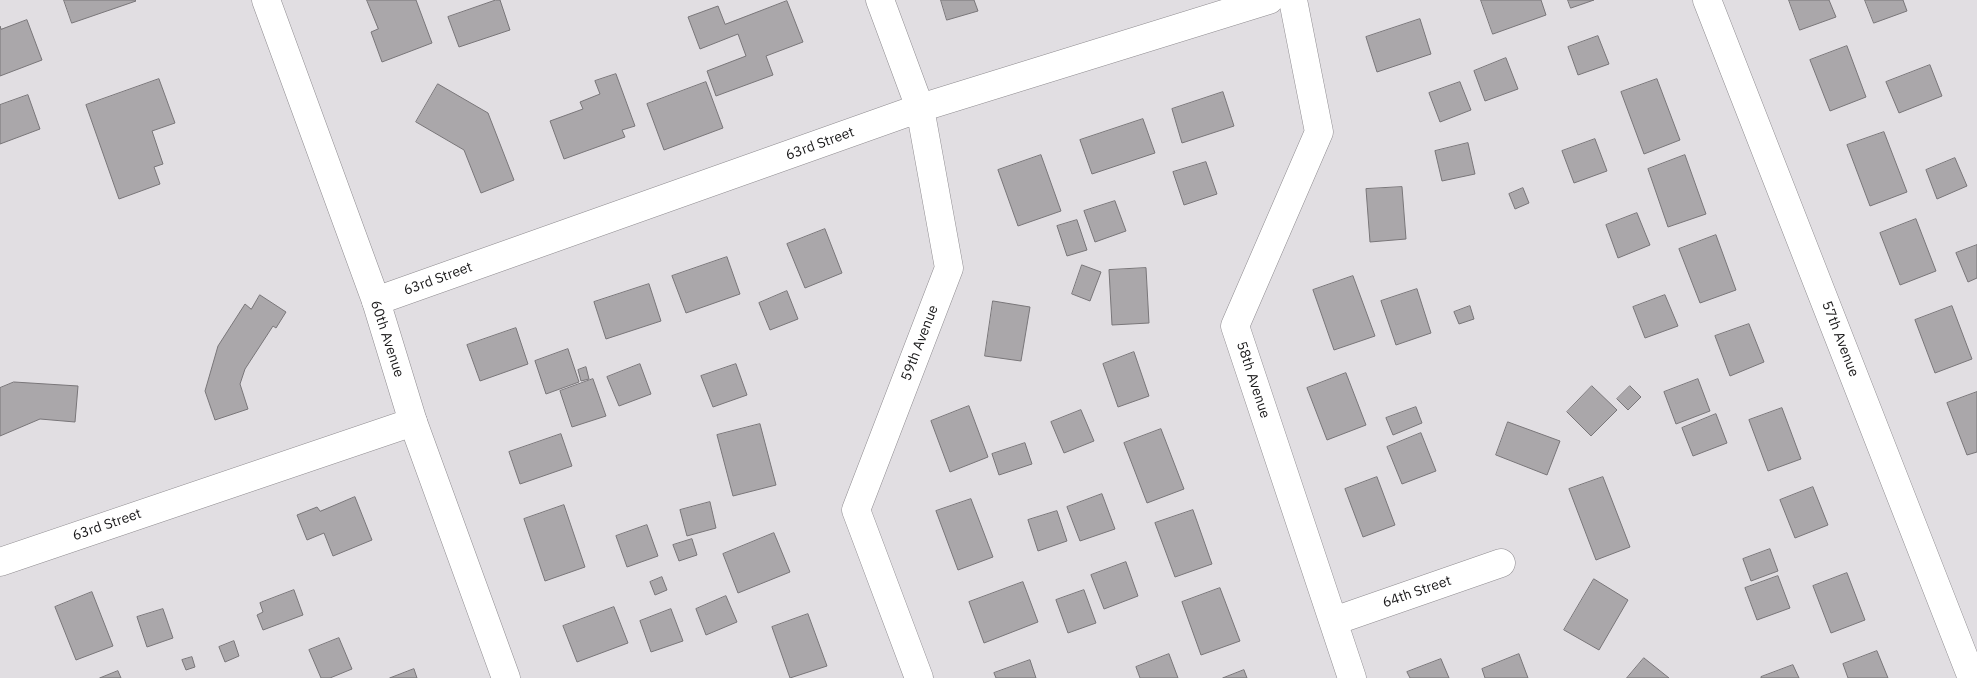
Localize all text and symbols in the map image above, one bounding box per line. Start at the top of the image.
street label: 63rd Street [783,124,857,164]
street label: 63rd Street [401,259,475,299]
street label: 60th Avenue [367,298,407,380]
street label: 57th Avenue [1818,299,1862,379]
street label: 59th Avenue [898,303,942,383]
street label: 58th Avenue [1233,339,1273,421]
street label: 63rd Street [70,505,144,545]
street label: 64th Street [1381,572,1453,612]

